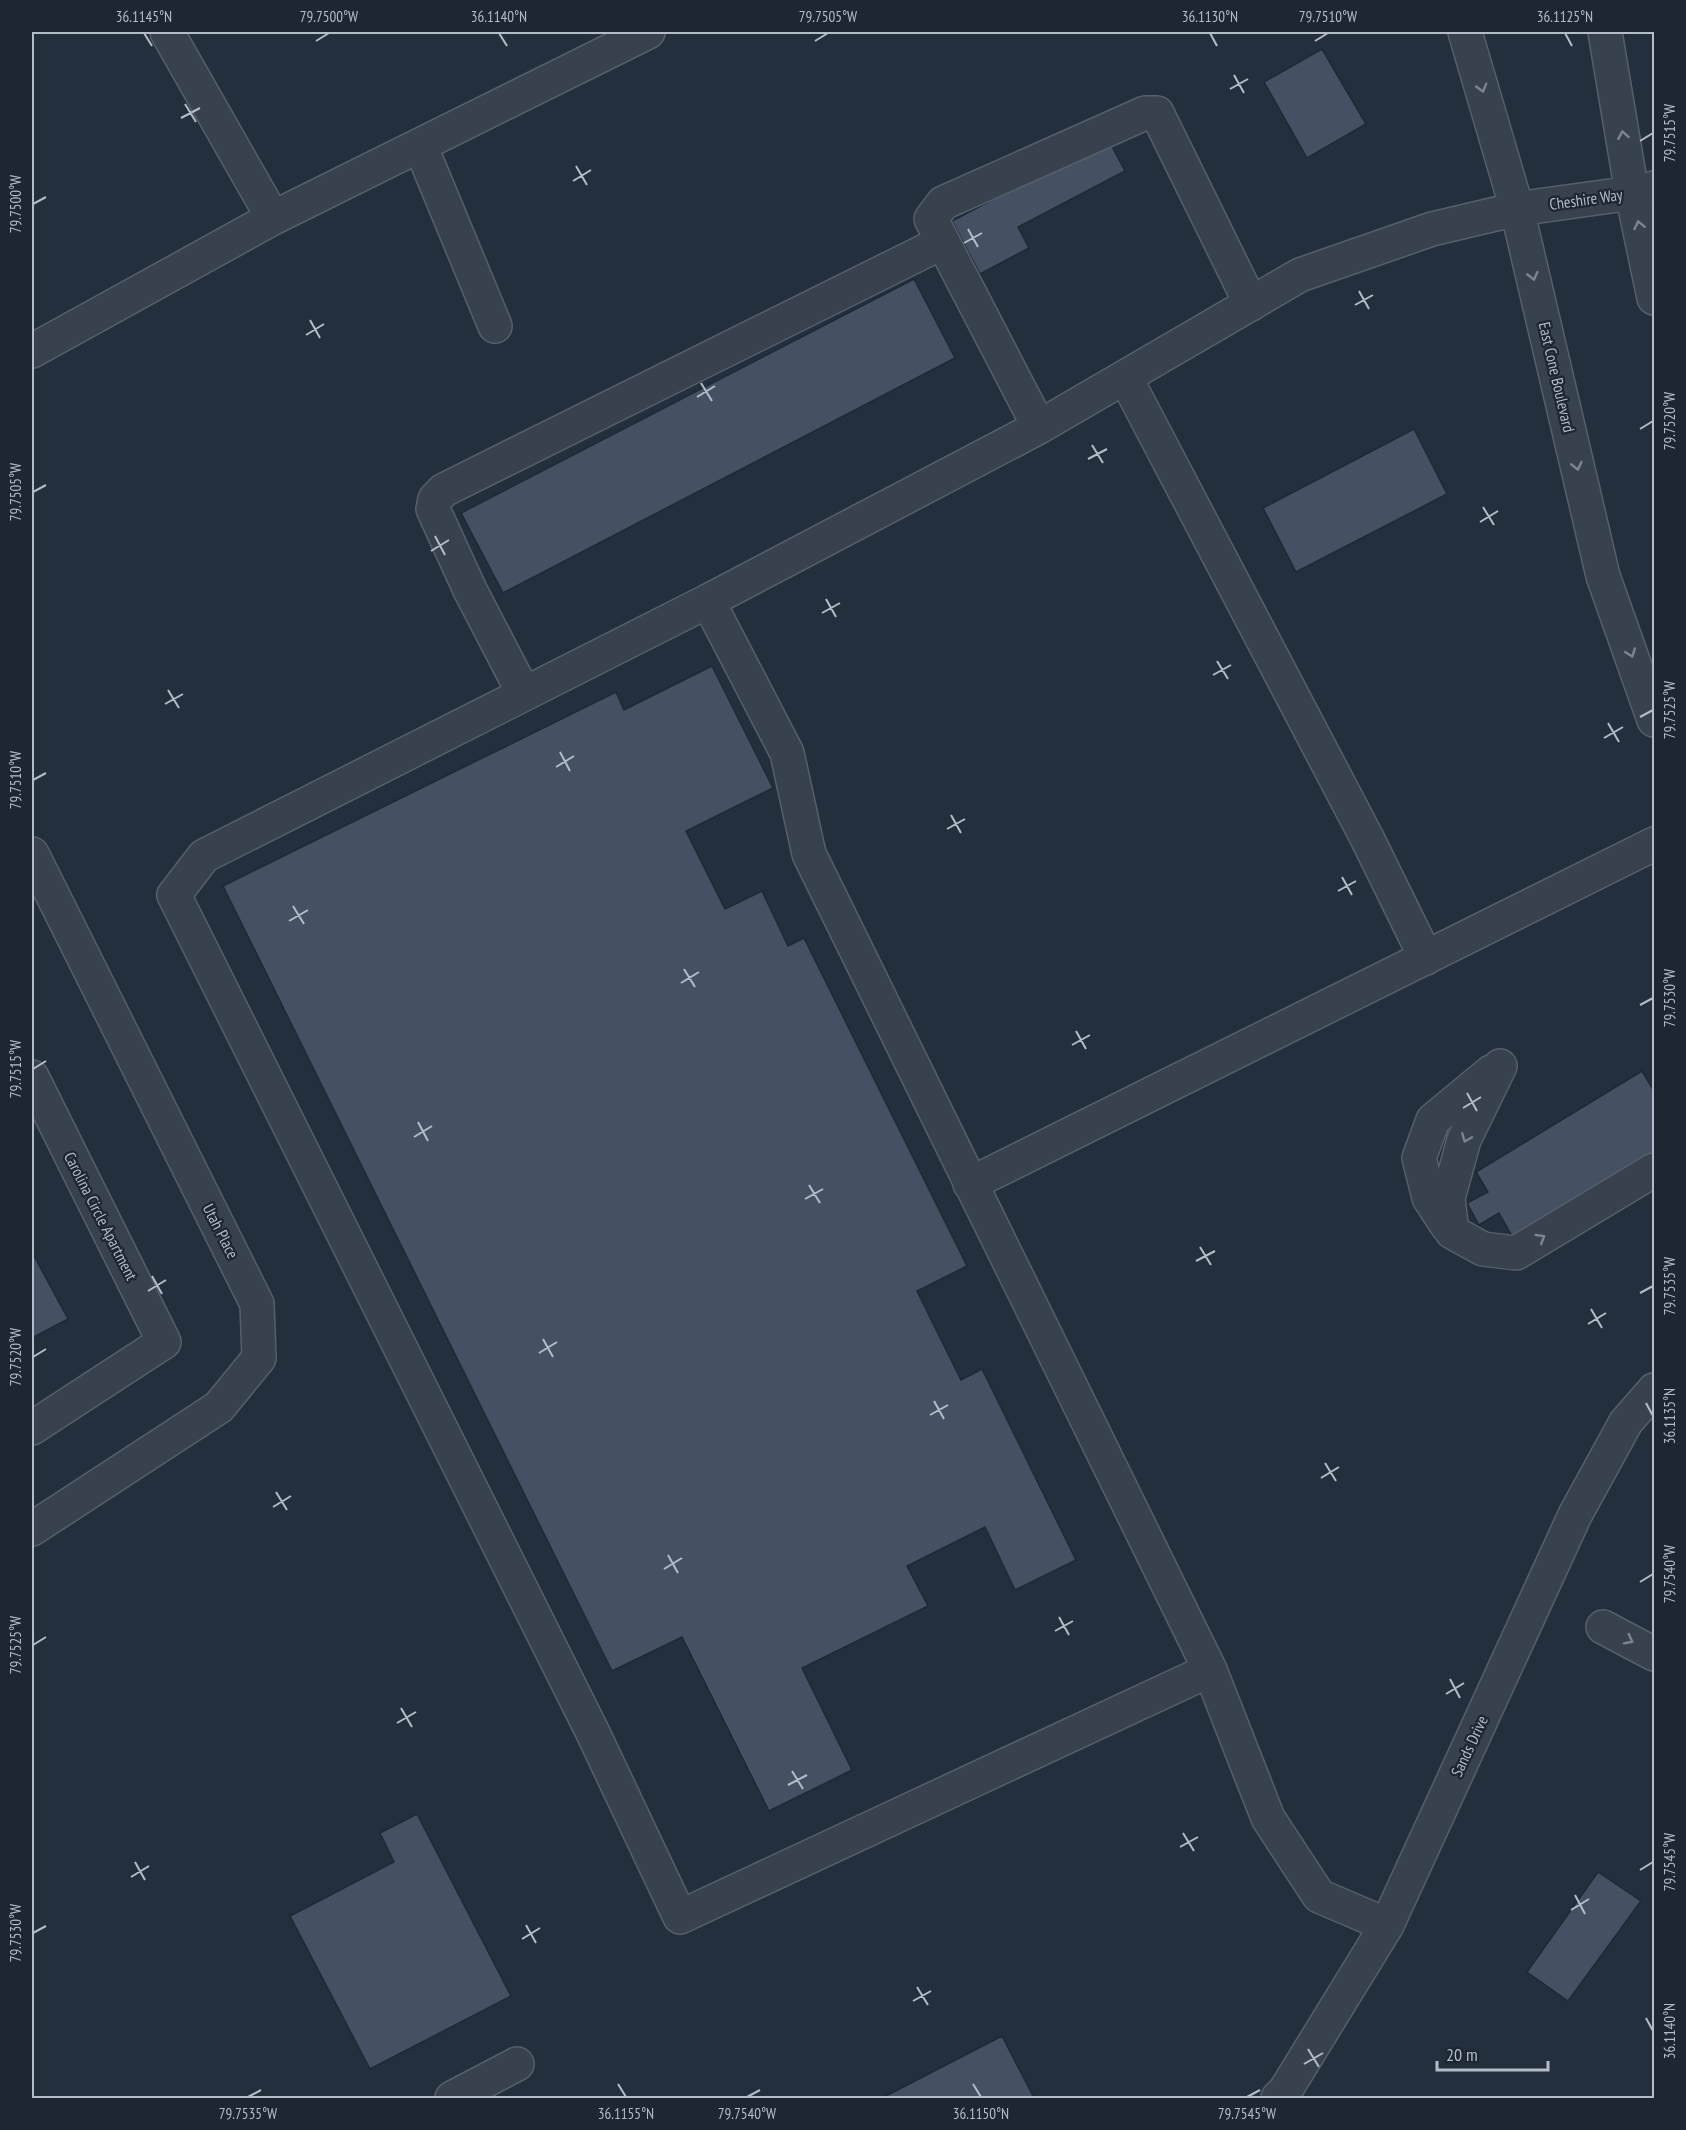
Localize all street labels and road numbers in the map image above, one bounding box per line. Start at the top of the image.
street label: Cheshire Way [1548,184,1624,214]
street label: East Cone Boulevard [1535,320,1579,434]
street label: Carolina Circle Apartment [60,1148,142,1284]
street label: Utah Place [199,1200,243,1262]
street label: Sands Drive [1446,1712,1492,1780]

